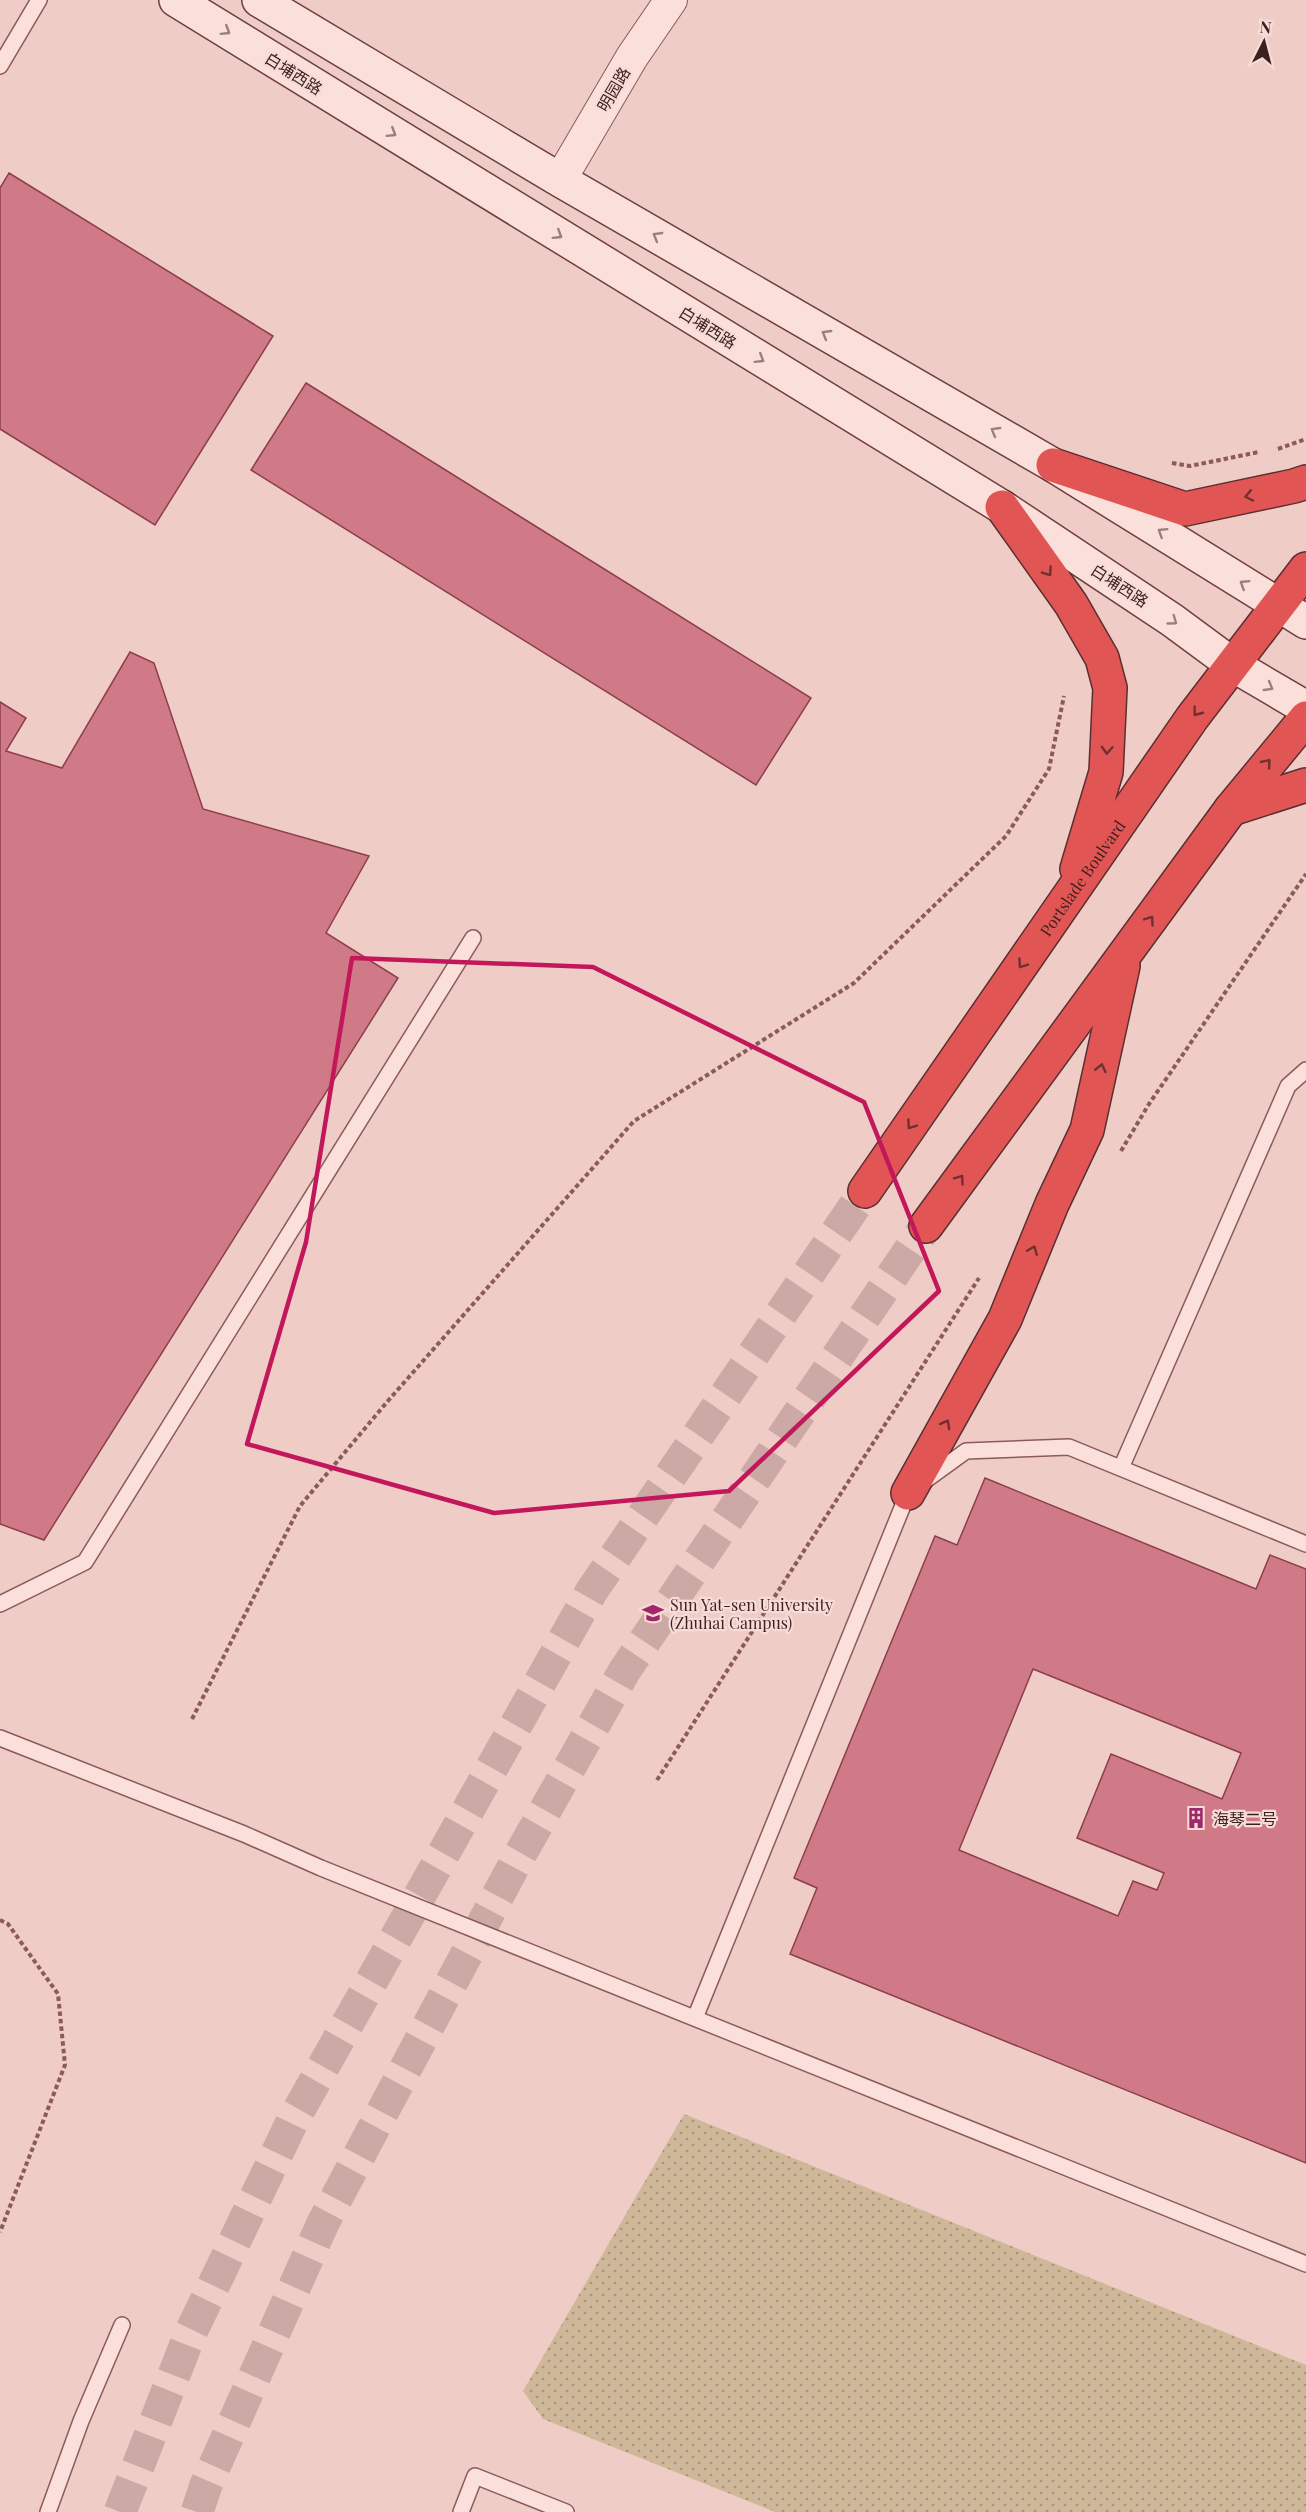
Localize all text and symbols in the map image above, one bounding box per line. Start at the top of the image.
north arrow [1234,12,1294,72]
text: N [1259,16,1273,38]
one-way arrow [220,23,230,35]
street label: 白埔西路 [261,47,327,99]
street label: 明园路 [592,63,634,115]
one-way arrow [386,125,396,137]
one-way arrow [552,227,562,239]
one-way arrow [653,232,663,243]
street label: 白埔西路 [675,301,741,353]
one-way arrow [822,329,832,341]
one-way arrow [754,351,764,363]
one-way arrow [991,427,1001,438]
one-way arrow [1245,488,1255,501]
one-way arrow [1157,529,1168,540]
street label: 白埔西路 [1087,559,1153,611]
one-way arrow [1041,566,1052,577]
one-way arrow [1240,581,1251,592]
one-way arrow [1167,614,1178,625]
one-way arrow [1263,679,1273,691]
one-way arrow [1193,705,1204,716]
one-way arrow [1101,746,1114,755]
one-way arrow [1260,759,1271,770]
street label: Portslade Boulvard [1034,816,1129,940]
one-way arrow [1143,916,1154,927]
one-way arrow [1018,958,1029,969]
one-way arrow [1093,1063,1106,1073]
one-way arrow [907,1118,918,1129]
one-way arrow [953,1175,964,1186]
one-way arrow [1026,1245,1038,1256]
one-way arrow [939,1420,951,1430]
place label: Sun Yat-sen University (Zhuhai Campus) [670,1594,833,1633]
school or university icon: Sun Yat-sen University (Zhuhai Campus) [641,1601,665,1625]
building icon: 海琴二号 [1184,1806,1208,1830]
place label: 海琴二号 [1213,1808,1277,1829]

